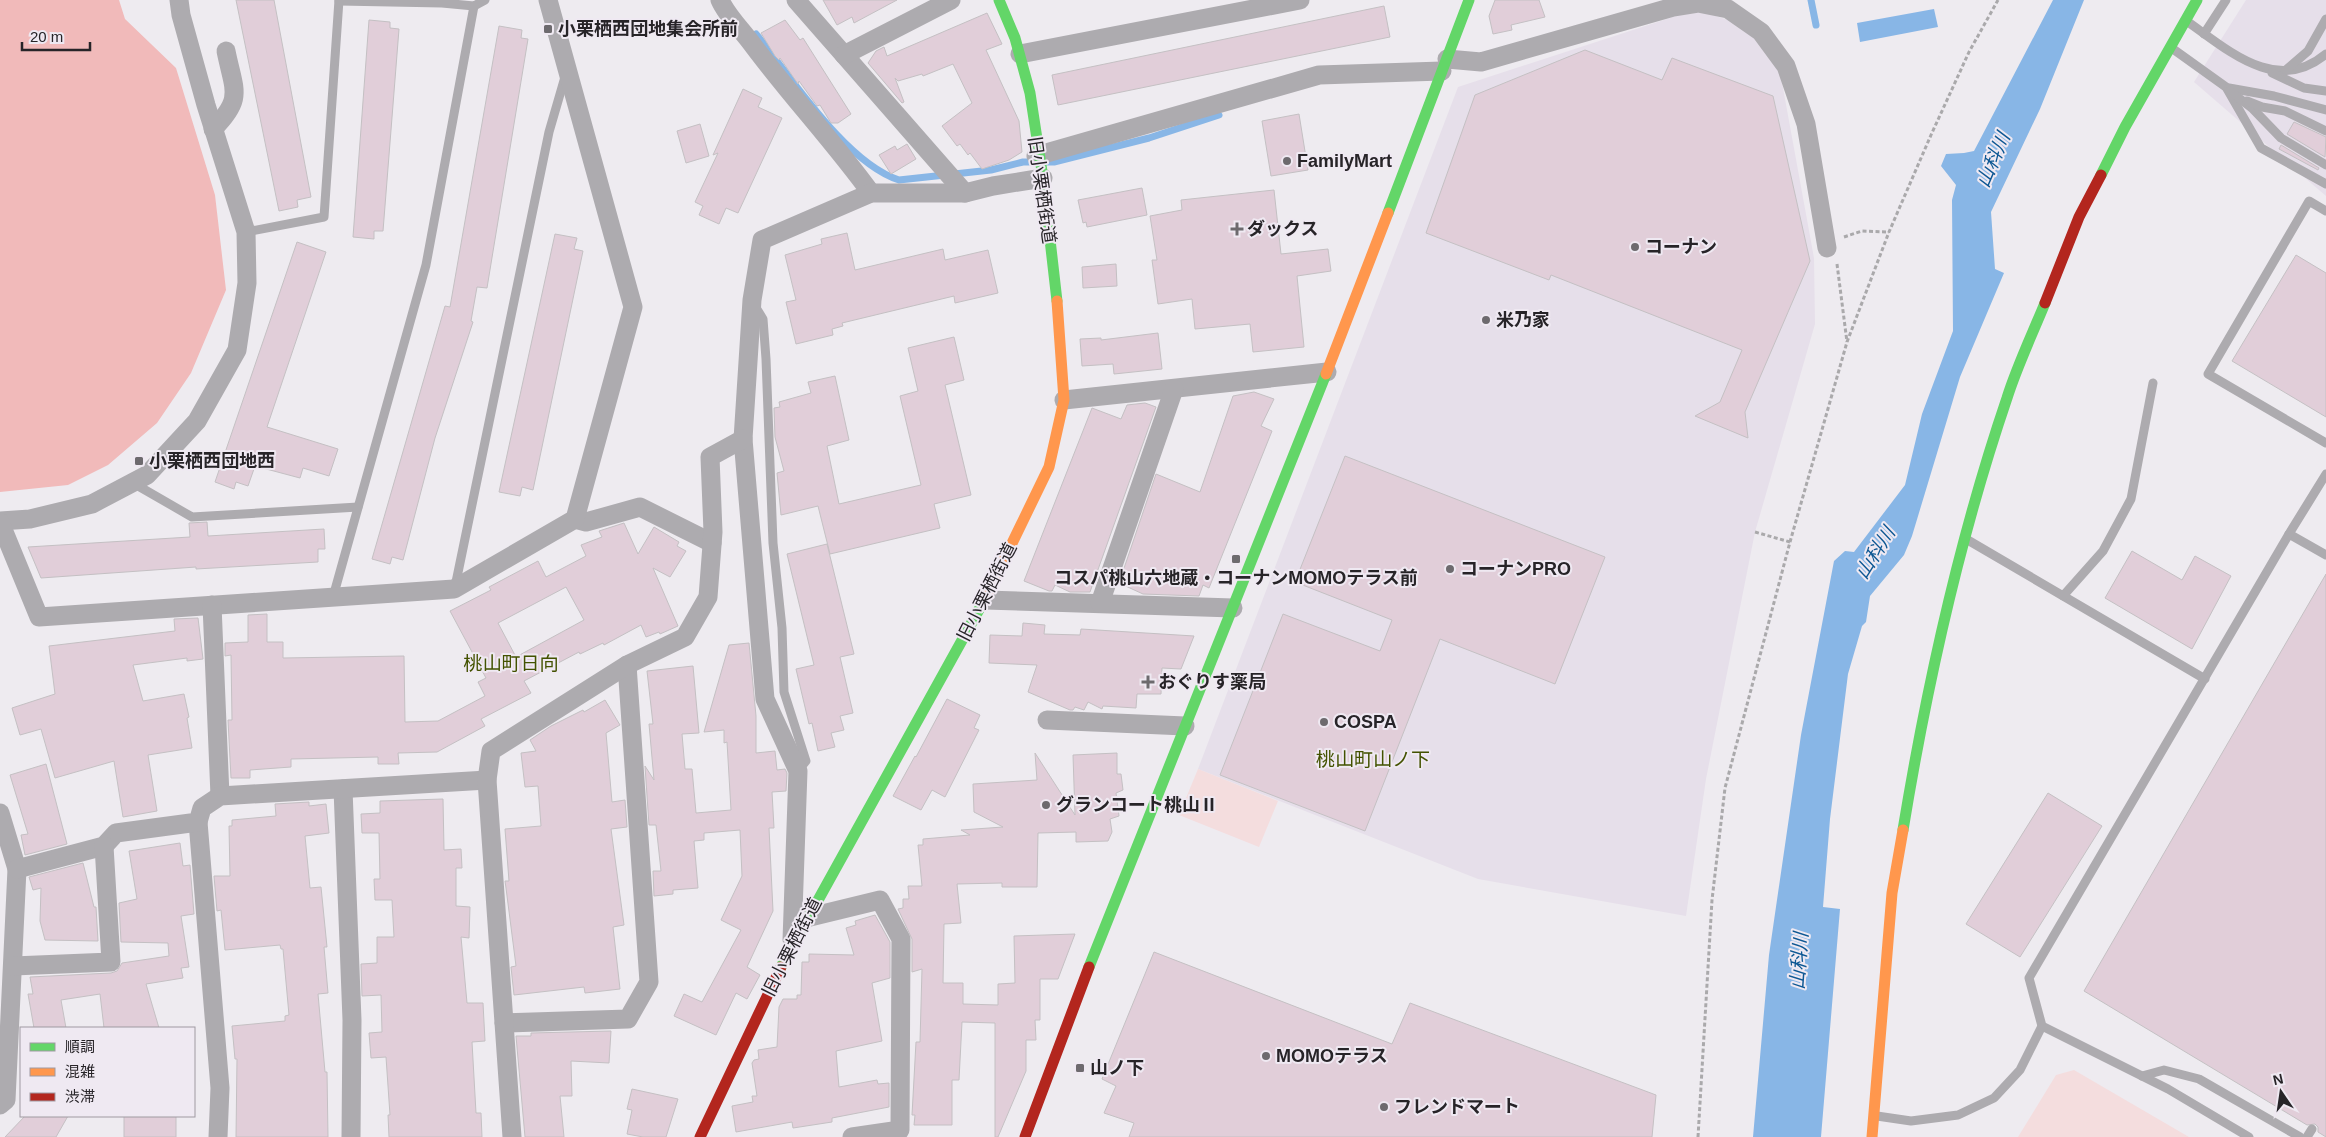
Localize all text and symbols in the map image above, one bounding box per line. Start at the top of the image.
place label: 小栗栖西団地集会所前 [558,19,738,39]
scale bar [22,20,90,52]
marker: 小栗栖西団地集会所前 [542,23,554,35]
text: 20 m [30,28,63,45]
water label: 山科川 [1972,128,2015,190]
street label: 旧小栗栖街道 [1025,135,1059,245]
place label: FamilyMart [1297,151,1392,171]
marker: FamilyMart [1281,155,1293,167]
place label: ダックス [1247,219,1318,239]
marker: ダックス [1231,223,1243,235]
place label: コーナン [1645,237,1717,257]
marker: コーナン [1629,241,1641,253]
place label: 米乃家 [1496,310,1550,330]
marker: 米乃家 [1480,314,1492,326]
place label: 小栗栖西団地西 [149,451,275,471]
marker: 小栗栖西団地西 [133,455,145,467]
water label: 山科川 [1851,522,1900,583]
street label: 旧小栗栖街道 [954,539,1020,645]
marker: コスパ桃山六地蔵・コーナンMOMOテラス前 [1230,553,1242,565]
place label: コーナンPRO [1460,559,1571,579]
marker: コーナンPRO [1444,563,1456,575]
place label: コスパ桃山六地蔵・コーナンMOMOテラス前 [1054,568,1418,588]
district label: 桃山町日向 [463,653,559,674]
place label: おぐりす薬局 [1158,672,1266,692]
marker: おぐりす薬局 [1142,676,1154,688]
place label: COSPA [1334,712,1397,732]
marker: COSPA [1318,716,1330,728]
district label: 桃山町山ノ下 [1316,749,1430,770]
place label: グランコート桃山Ⅱ [1056,795,1218,815]
marker: グランコート桃山Ⅱ [1040,799,1052,811]
street label: 旧小栗栖街道 [759,894,825,1000]
water label: 山科川 [1787,930,1812,990]
legend [20,1027,195,1117]
text: 順調 [65,1038,95,1055]
place label: MOMOテラス [1276,1046,1388,1066]
marker: MOMOテラス [1260,1050,1272,1062]
place label: 山ノ下 [1090,1058,1144,1078]
marker: 山ノ下 [1074,1062,1086,1074]
text: 混雑 [65,1063,95,1080]
north arrow [2256,1067,2306,1117]
text: N [2271,1070,2285,1088]
text: 渋滞 [65,1088,95,1105]
place label: フレンドマート [1394,1097,1520,1117]
marker: フレンドマート [1378,1101,1390,1113]

